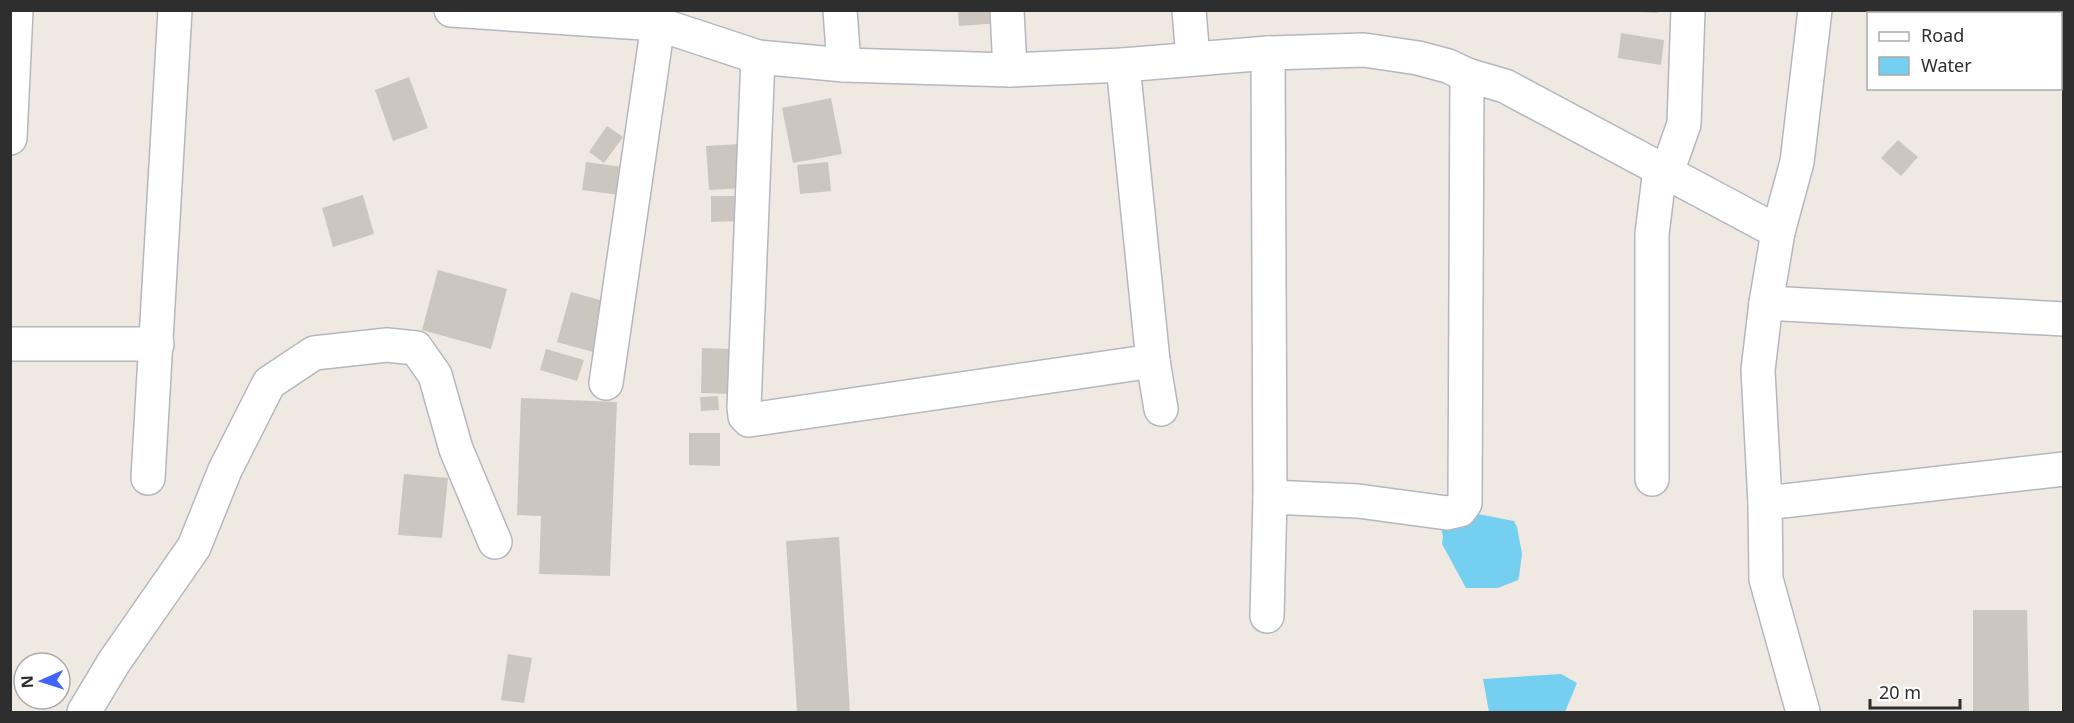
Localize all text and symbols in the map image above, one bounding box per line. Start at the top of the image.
legend [1867,12,2062,90]
text: Road [1921,23,1964,47]
text: Water [1921,53,1972,77]
north arrow [12,651,72,711]
scale bar [1870,672,1960,710]
text: N [16,675,38,689]
text: 20 m [1879,680,1921,704]

